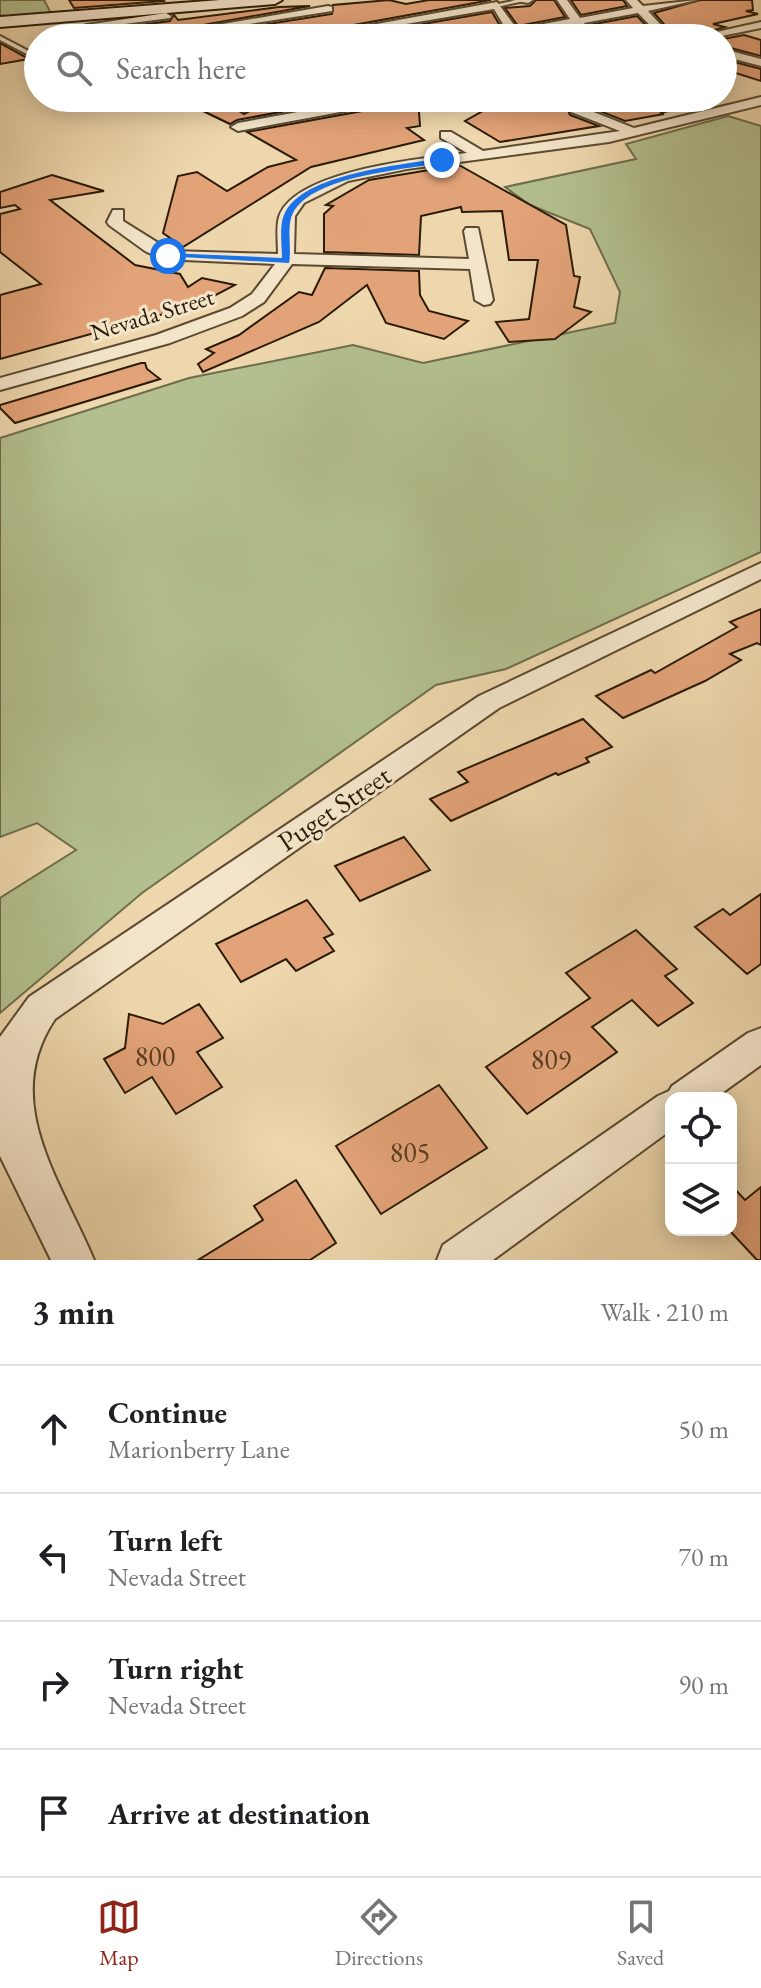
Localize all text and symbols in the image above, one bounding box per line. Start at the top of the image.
search box [24,24,737,112]
icon: search [52,46,96,90]
text: Search here [116,49,246,88]
route end [424,142,460,178]
route start [150,238,186,274]
street label: Nevada Street [87,280,218,347]
street label: Puget Street [270,757,398,859]
house number: 800 [135,1038,175,1074]
house number: 809 [531,1041,571,1077]
map controls [665,1092,737,1236]
button: locate [665,1092,737,1164]
house number: 805 [390,1134,430,1170]
button: layers [665,1164,737,1236]
text: 3 min [32,1290,115,1334]
text: Walk · 210 m [601,1295,729,1329]
text: Continue [108,1393,227,1432]
icon: ahead [32,1407,76,1451]
text: 50 m [679,1412,729,1446]
text: Marionberry Lane [108,1432,290,1466]
text: Turn left [108,1521,222,1560]
icon: left [32,1535,76,1579]
text: 70 m [679,1540,729,1574]
text: Nevada Street [108,1560,246,1594]
text: Turn right [108,1649,244,1688]
icon: right [32,1663,76,1707]
text: 90 m [679,1668,729,1702]
text: Nevada Street [108,1688,246,1722]
icon: arrive [32,1791,76,1835]
text: Arrive at destination [108,1794,370,1833]
tab: Map [97,1895,141,1972]
tab: Directions [335,1895,423,1972]
tab: Saved [617,1895,664,1972]

